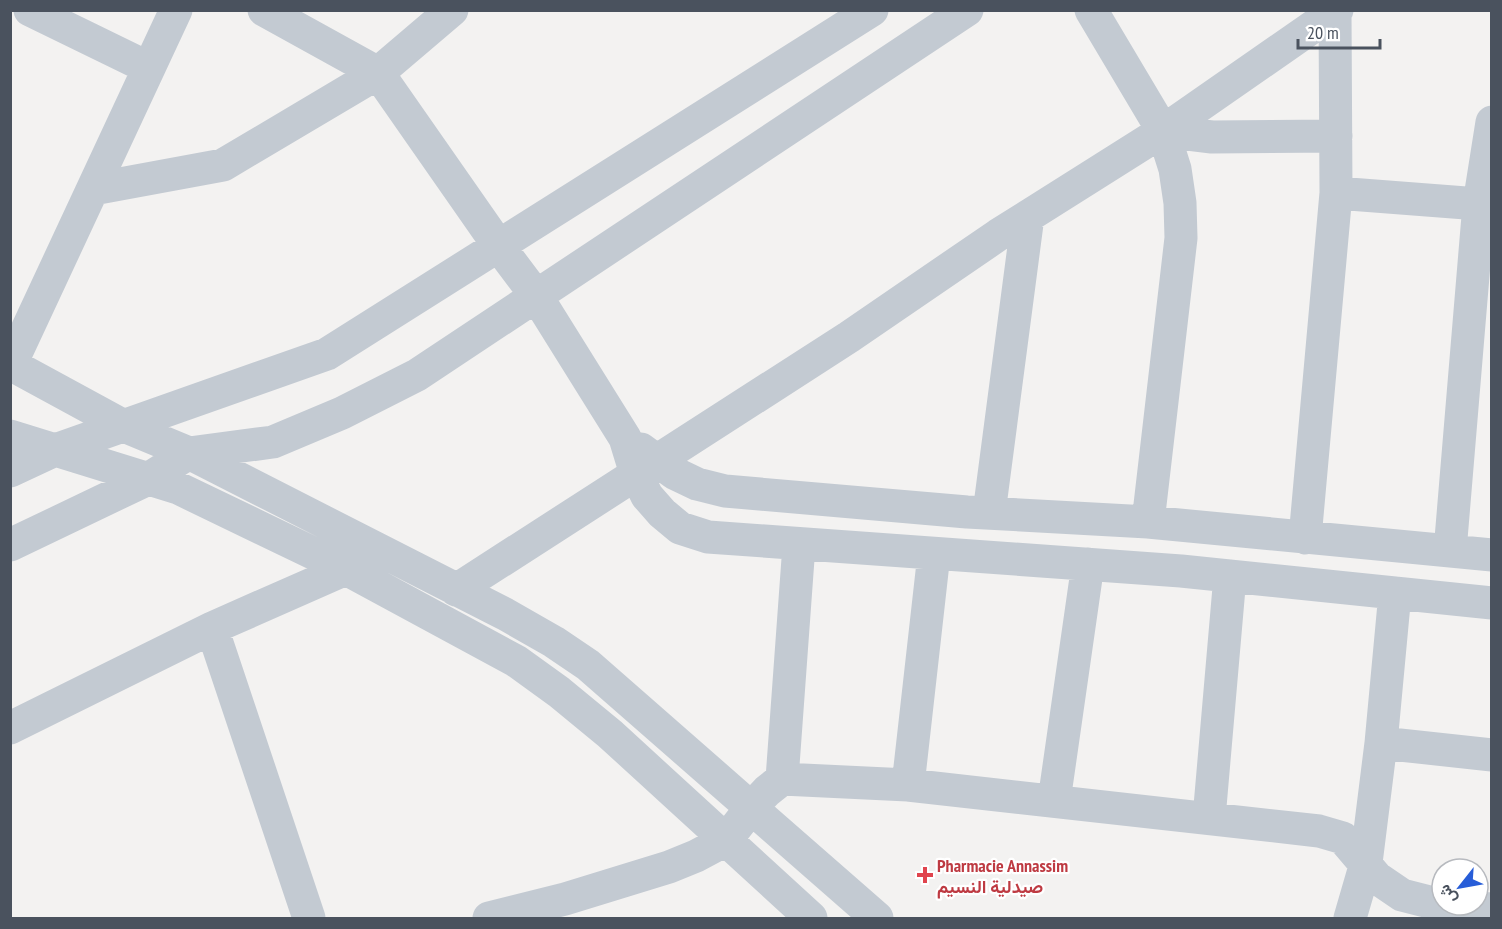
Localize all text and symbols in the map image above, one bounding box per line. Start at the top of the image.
scale bar [1298,12,1380,50]
text: 20 m [1307,21,1339,44]
place label: Pharmacie Annassim صيدلية النسيم [937,854,1068,899]
north arrow [1430,857,1490,917]
marker: Pharmacie Annassim صيدلية النسيم [918,868,932,882]
text: ش [1434,881,1461,908]

